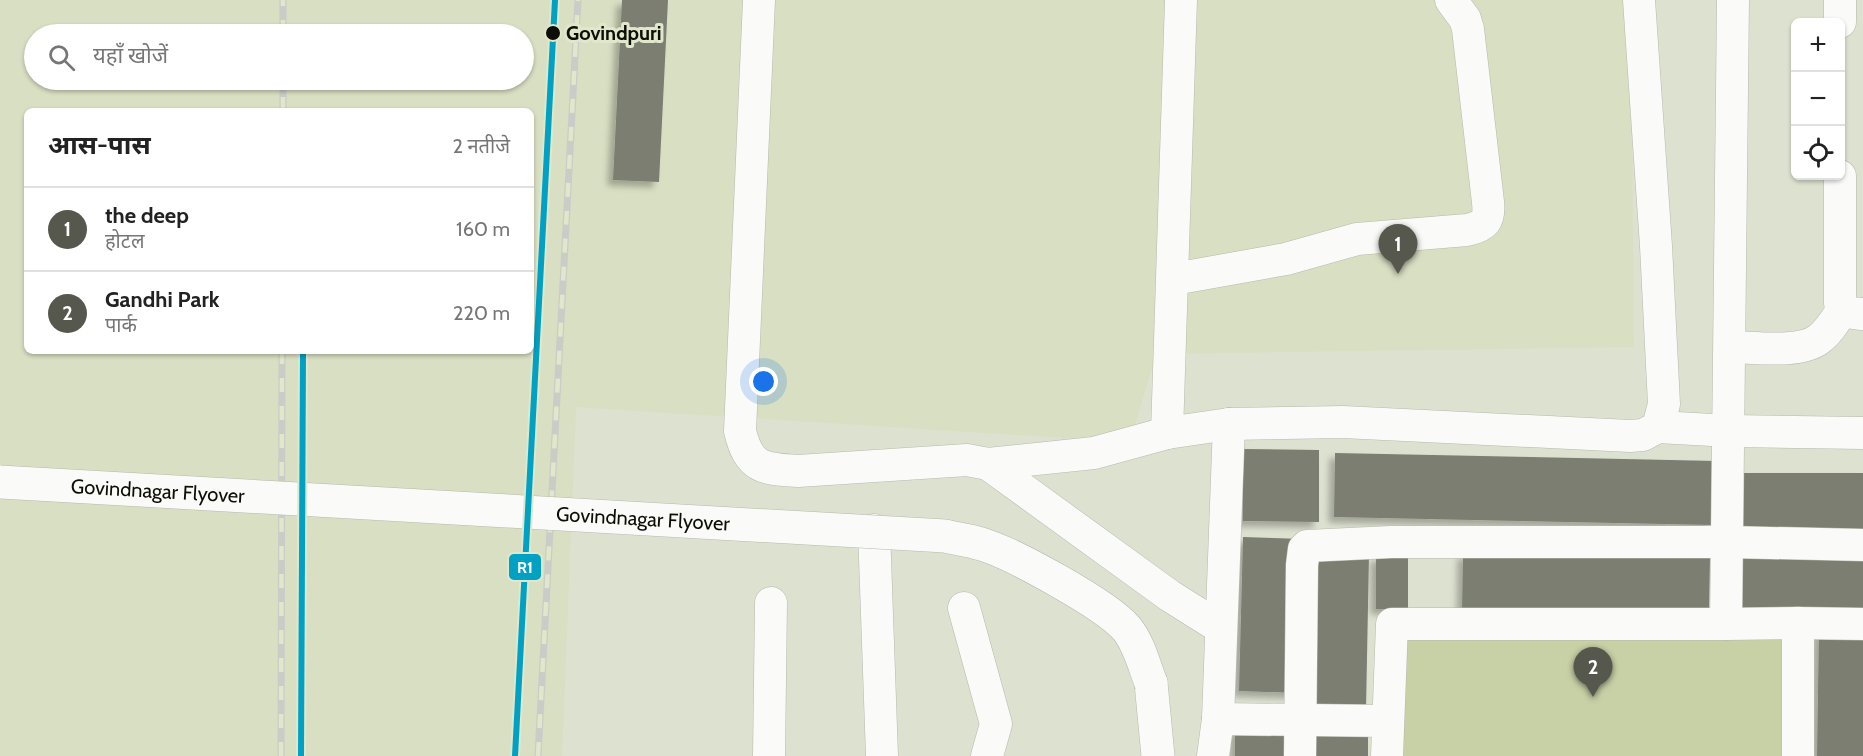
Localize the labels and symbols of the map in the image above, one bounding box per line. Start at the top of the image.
place label: Govindpuri [566,21,661,45]
marker: Govindpuri [544,24,562,42]
pin: 1 [1378,224,1418,274]
your location [749,367,778,396]
street label: Govindnagar Flyover [70,474,246,508]
street label: Govindnagar Flyover [556,502,731,536]
line badge: R1 [508,553,542,581]
text: R1 [517,558,533,577]
pin: 2 [1574,648,1612,697]

